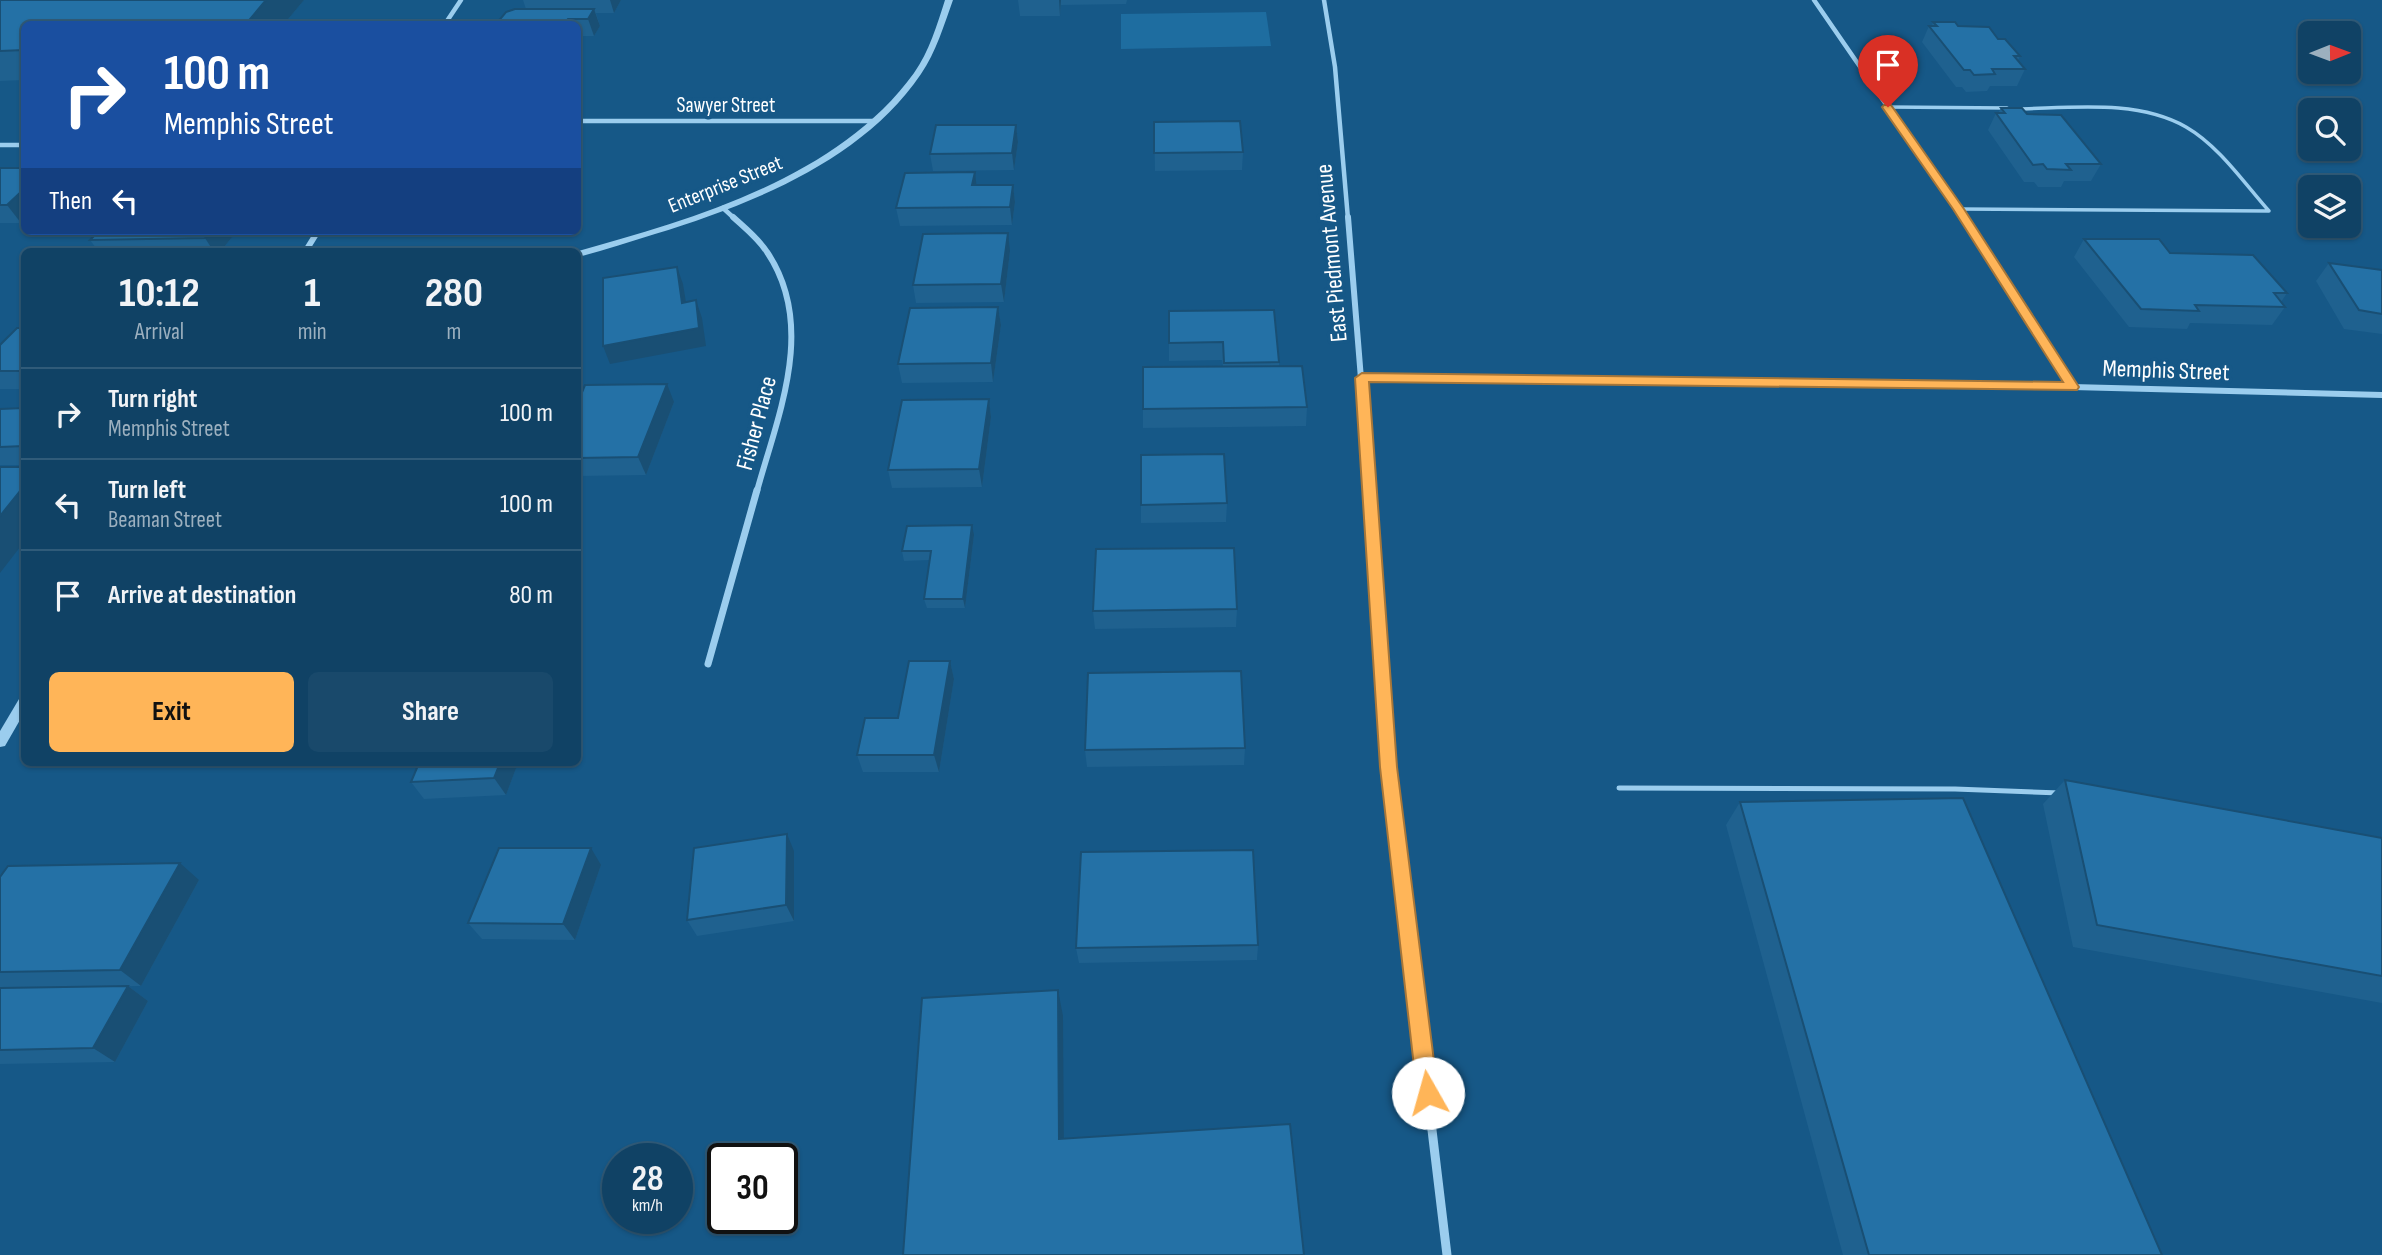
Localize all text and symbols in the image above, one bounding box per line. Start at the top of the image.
north arrow [2298,21,2361,84]
map controls [2298,21,2361,238]
pin [1858,35,1918,107]
text: 100 m [164,45,270,104]
icon: arrive [1869,46,1907,84]
icon: right [49,49,140,140]
street label: Sawyer Street [677,93,775,118]
button: search [2298,98,2361,161]
text: Memphis Street [164,105,333,144]
street label: Enterprise Street [665,150,786,219]
street label: East Piedmont Avenue [1309,163,1354,343]
button: layers [2298,175,2361,238]
icon: left [106,182,144,220]
text: Then [49,186,92,217]
text: 10:12 [119,268,200,319]
text: 1 [304,268,320,319]
text: 280 [425,268,483,319]
text: Arrival [135,318,184,346]
text: min [298,318,327,346]
text: m [446,318,461,346]
street label: Memphis Street [2102,354,2230,387]
street label: Fisher Place [730,373,783,473]
text: Turn right [108,384,197,415]
icon: right [49,395,87,433]
text: 100 m [500,398,553,429]
text: Memphis Street [108,415,230,443]
text: Turn left [108,475,186,506]
icon: left [49,486,87,524]
text: 100 m [500,489,553,520]
text: Beaman Street [108,506,222,534]
icon: arrive [49,577,87,615]
text: Arrive at destination [108,580,296,611]
text: 80 m [509,580,553,611]
button: Exit [49,672,294,752]
button: Share [308,672,553,752]
position arrow [1391,1056,1465,1130]
speed limit sign: 30 [707,1143,798,1234]
text: 28 [632,1158,663,1201]
text: km/h [632,1195,663,1216]

